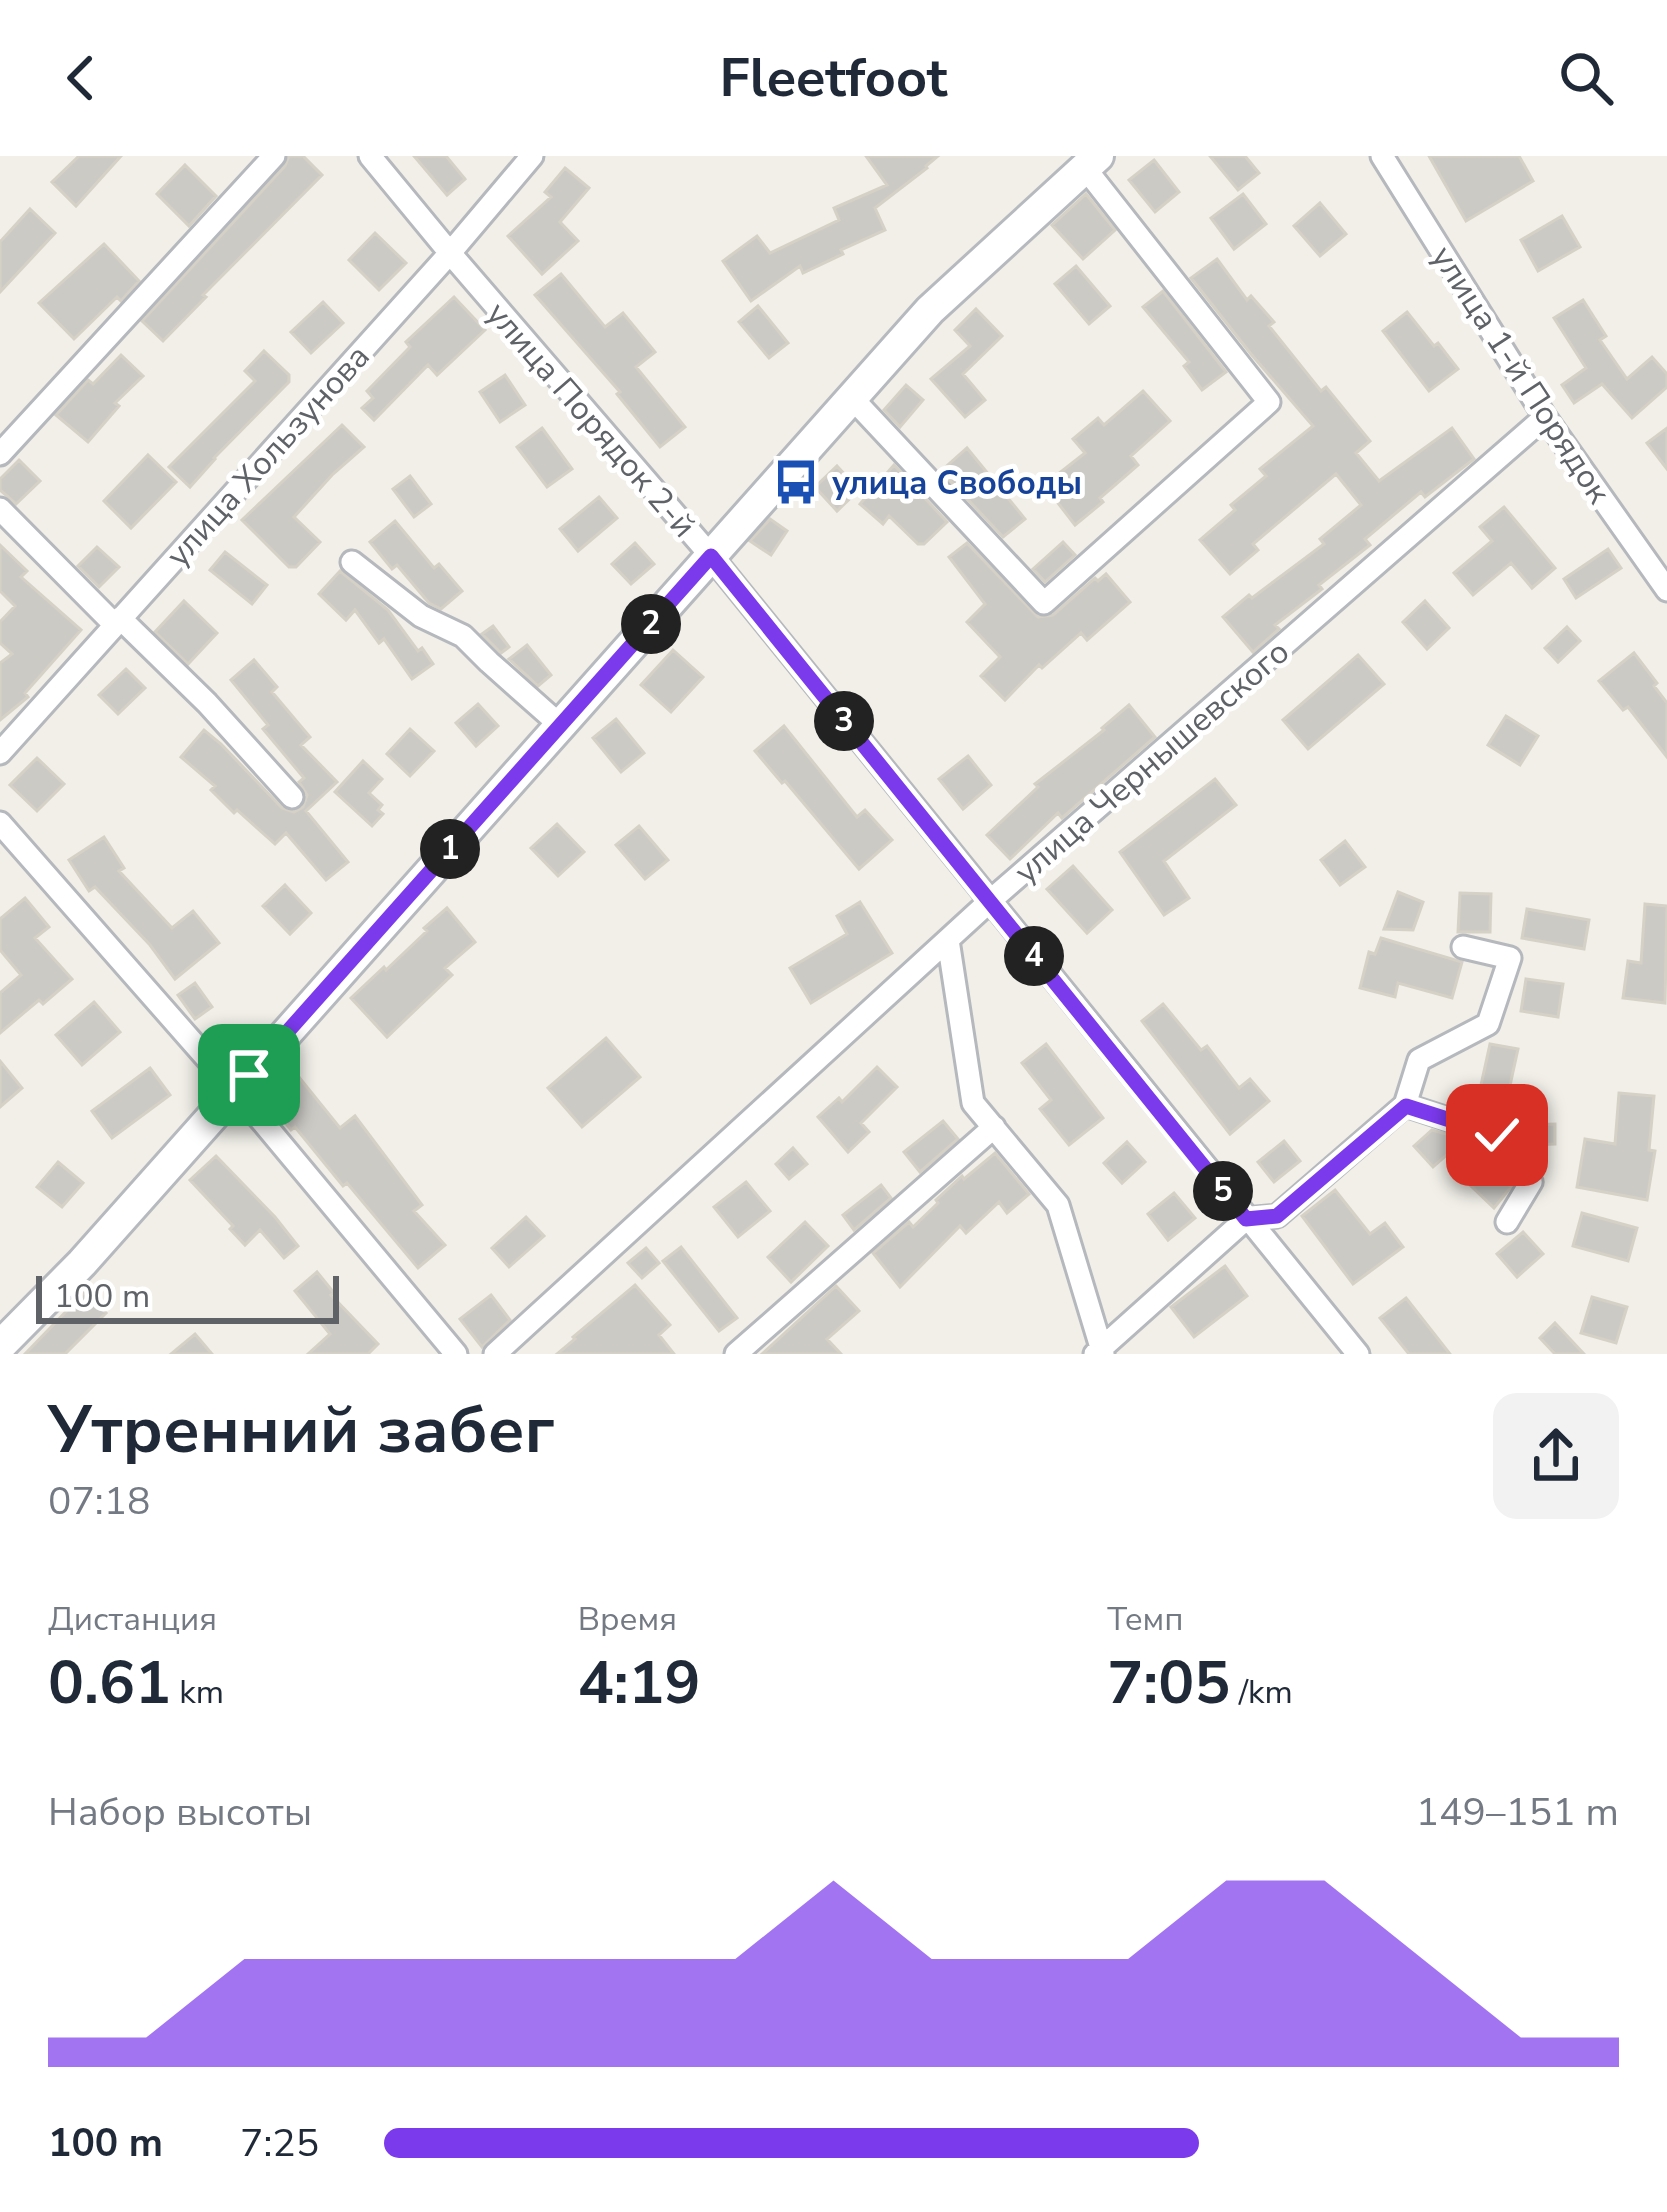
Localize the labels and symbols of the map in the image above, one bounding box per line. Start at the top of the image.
street label: улица 1-й Порядок [1421,237,1621,513]
street label: улица Порядок 2-й [476,293,706,547]
street label: улица Хользунова [156,335,380,577]
bus stop icon: улица Свободы [771,457,821,507]
place label: улица Свободы [832,461,1082,506]
pin: 2 [621,594,681,654]
street label: улица Чернышевского [1005,630,1299,894]
pin: 3 [814,691,874,751]
pin: 1 [420,819,480,879]
pin: 4 [1004,926,1064,986]
pin [198,1024,300,1126]
pin [1446,1084,1548,1186]
pin: 5 [1193,1161,1253,1221]
scale bar [36,1270,339,1323]

